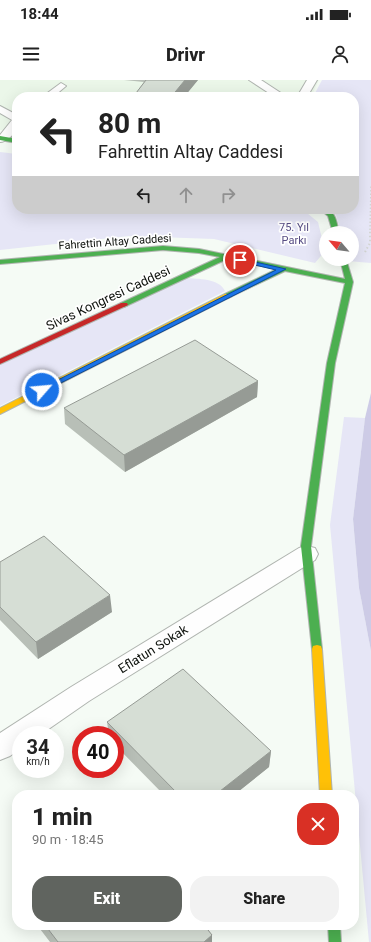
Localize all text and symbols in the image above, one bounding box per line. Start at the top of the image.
text: 18:44 [20,5,59,23]
icon: menu [20,43,42,65]
icon: person [329,43,351,65]
text: Drivr [166,44,205,65]
text: 80 m [98,107,161,140]
icon: left [32,108,84,160]
text: Fahrettin Altay Caddesi [98,141,283,162]
icon: left [133,184,155,206]
icon: ahead [175,184,197,206]
icon: right [217,184,239,206]
park label: 75. Yıl Parkı [279,221,309,247]
north arrow [319,226,359,266]
map controls [319,226,359,266]
street label: Fahrettin Altay Caddesi [58,232,172,252]
pin [223,243,257,277]
icon: arrive [229,249,251,271]
street label: Sivas Kongresi Caddesi [44,263,172,333]
position arrow [21,369,63,411]
street label: Eflatun Sokak [116,621,191,676]
speed limit sign: 40 [72,726,124,778]
text: 34 [27,735,49,759]
text: km/h [26,756,50,767]
text: 1 min [32,803,93,831]
button: close [297,803,339,845]
text: 90 m · 18:45 [32,832,103,847]
button: Exit [32,876,182,922]
button: Share [190,876,339,922]

